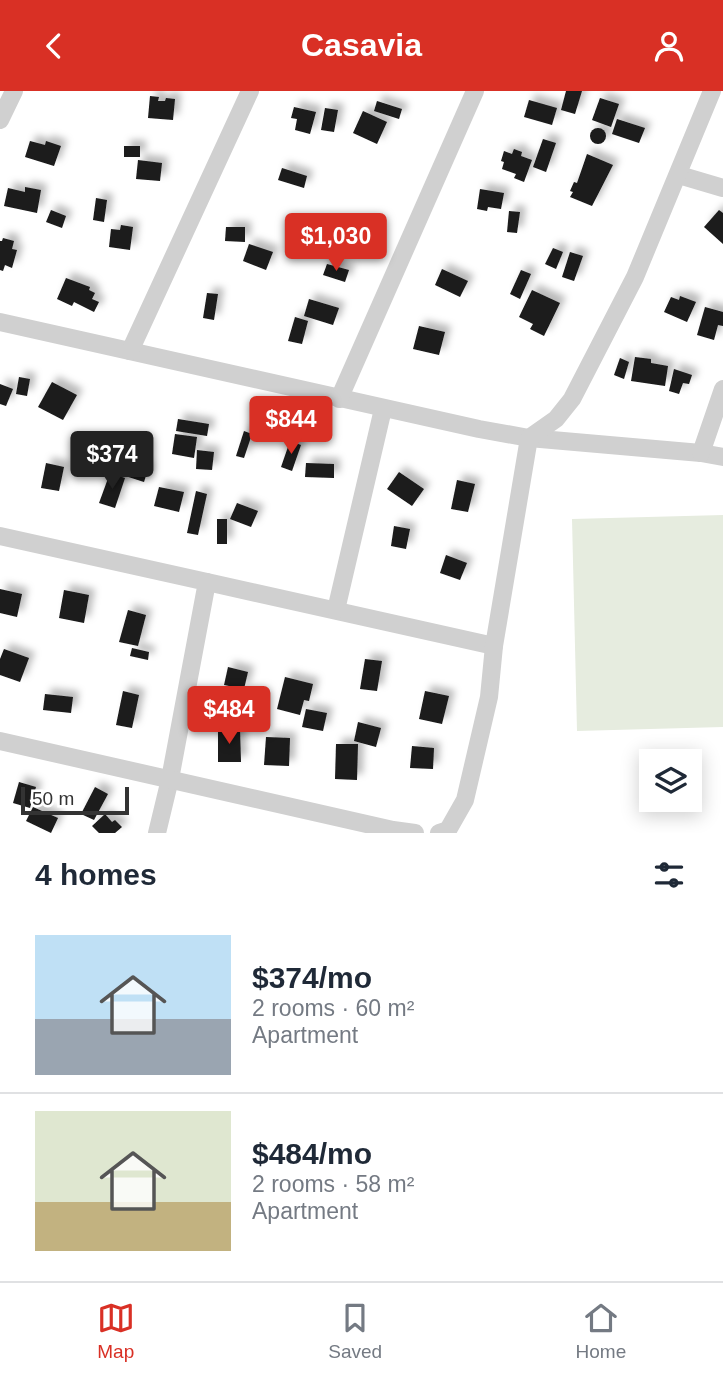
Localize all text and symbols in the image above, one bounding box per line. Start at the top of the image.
icon: back [35,27,73,65]
text: Casavia [301,27,422,63]
icon: person [650,27,688,65]
pin: $1,030 [279,213,393,273]
text: $1,030 [301,223,371,249]
pin: $844 [250,397,332,456]
text: $844 [265,406,317,432]
pin: $374 [71,431,153,491]
text: $374 [86,441,138,467]
pin: $484 [188,687,270,746]
text: $484 [203,696,255,722]
map controls [639,749,702,812]
button: layers [639,749,702,812]
scale bar [21,784,130,816]
text: 50 m [32,788,74,809]
icon: filters [650,856,688,894]
text: 4 homes [35,858,157,891]
text: $374/mo [252,961,372,994]
icon: home [91,963,175,1047]
text: 2 rooms · 60 m² [252,995,414,1021]
text: Apartment [252,1022,358,1048]
text: $484/mo [252,1137,372,1170]
icon: home [91,1139,175,1223]
text: 2 rooms · 58 m² [252,1171,414,1197]
text: Apartment [252,1198,358,1224]
tab: Map [97,1299,135,1363]
tab: Saved [328,1299,382,1363]
tab: Home [576,1299,626,1363]

